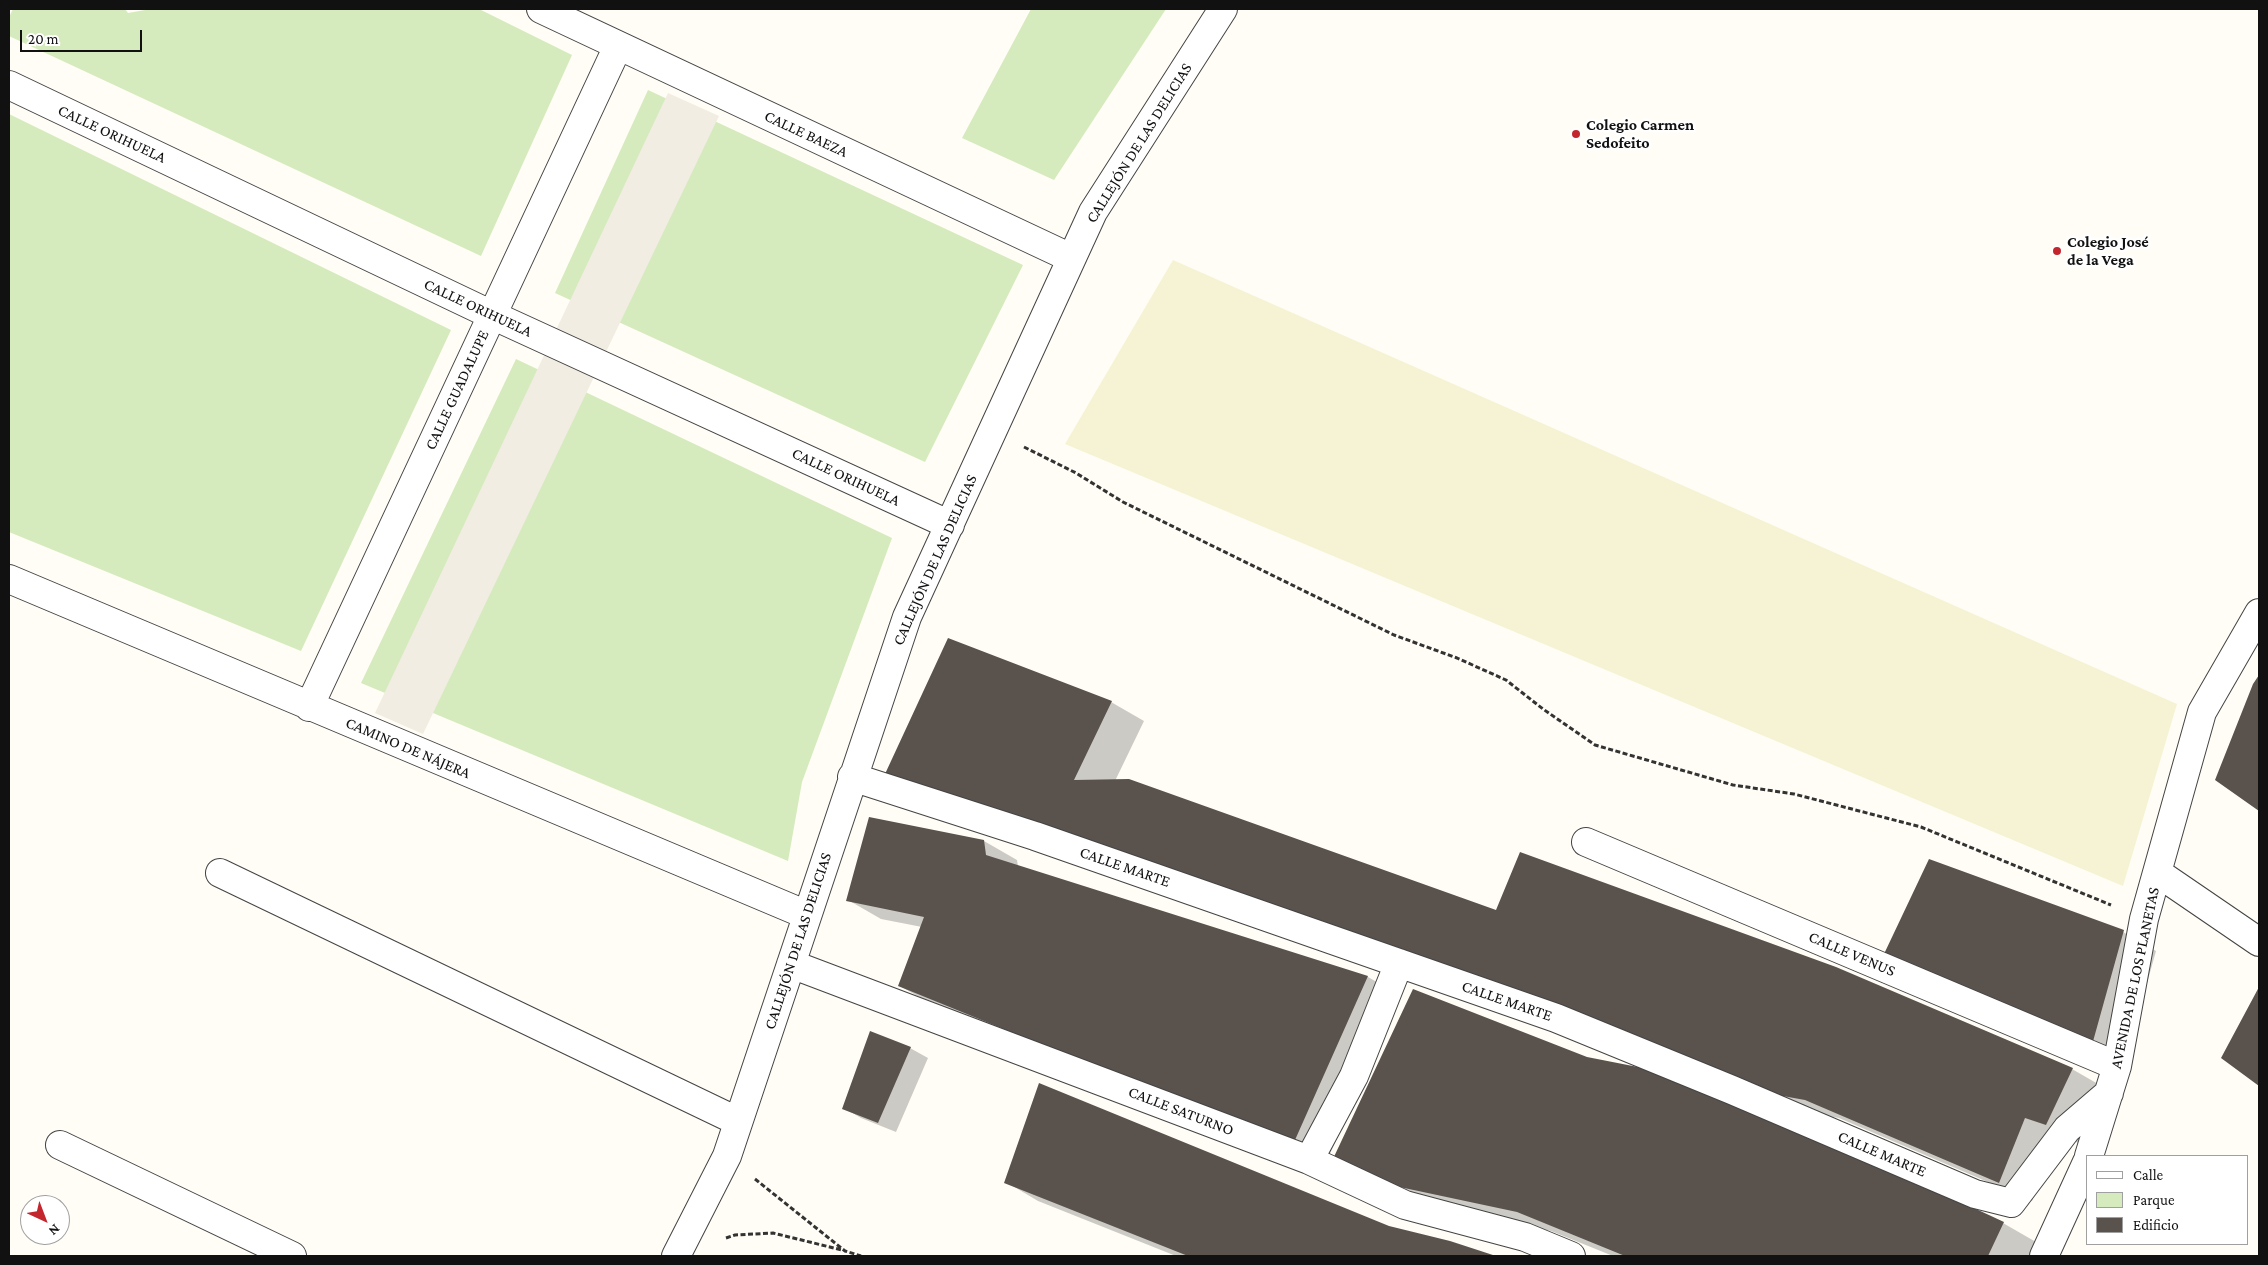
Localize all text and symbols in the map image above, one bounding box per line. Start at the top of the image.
scale bar [22,20,145,52]
text: 20 m [28,31,59,47]
street label: CALLEJÓN DE LAS DELICIAS [1082,60,1196,226]
street label: CALLE ORIHUELA [55,101,169,167]
street label: CALLE BAEZA [761,106,851,162]
place label: Colegio Carmen Sedofeito [1586,115,1694,153]
marker: Colegio Carmen Sedofeito [1570,128,1582,140]
place label: Colegio José de la Vega [2067,232,2149,270]
marker: Colegio José de la Vega [2051,245,2063,257]
street label: CALLE ORIHUELA [421,275,535,341]
street label: CALLE GUADALUPE [421,327,493,453]
street label: CALLE ORIHUELA [789,444,903,510]
street label: CALLEJÓN DE LAS DELICIAS [889,472,981,648]
street label: CAMINO DE NÁJERA [343,713,473,783]
street label: CALLE MARTE [1077,843,1173,891]
street label: CALLEJÓN DE LAS DELICIAS [760,850,836,1032]
street label: AVENIDA DE LOS PLANETAS [2106,885,2164,1071]
street label: CALLE VENUS [1806,927,1898,981]
street label: CALLE MARTE [1459,977,1555,1025]
street label: CALLE SATURNO [1126,1082,1236,1140]
street label: CALLE MARTE [1835,1127,1929,1181]
legend [2086,1155,2248,1245]
text: Calle [2133,1167,2163,1183]
text: Parque [2133,1192,2174,1208]
north arrow [20,1195,70,1245]
text: Edificio [2133,1217,2179,1233]
text: N [46,1221,64,1239]

